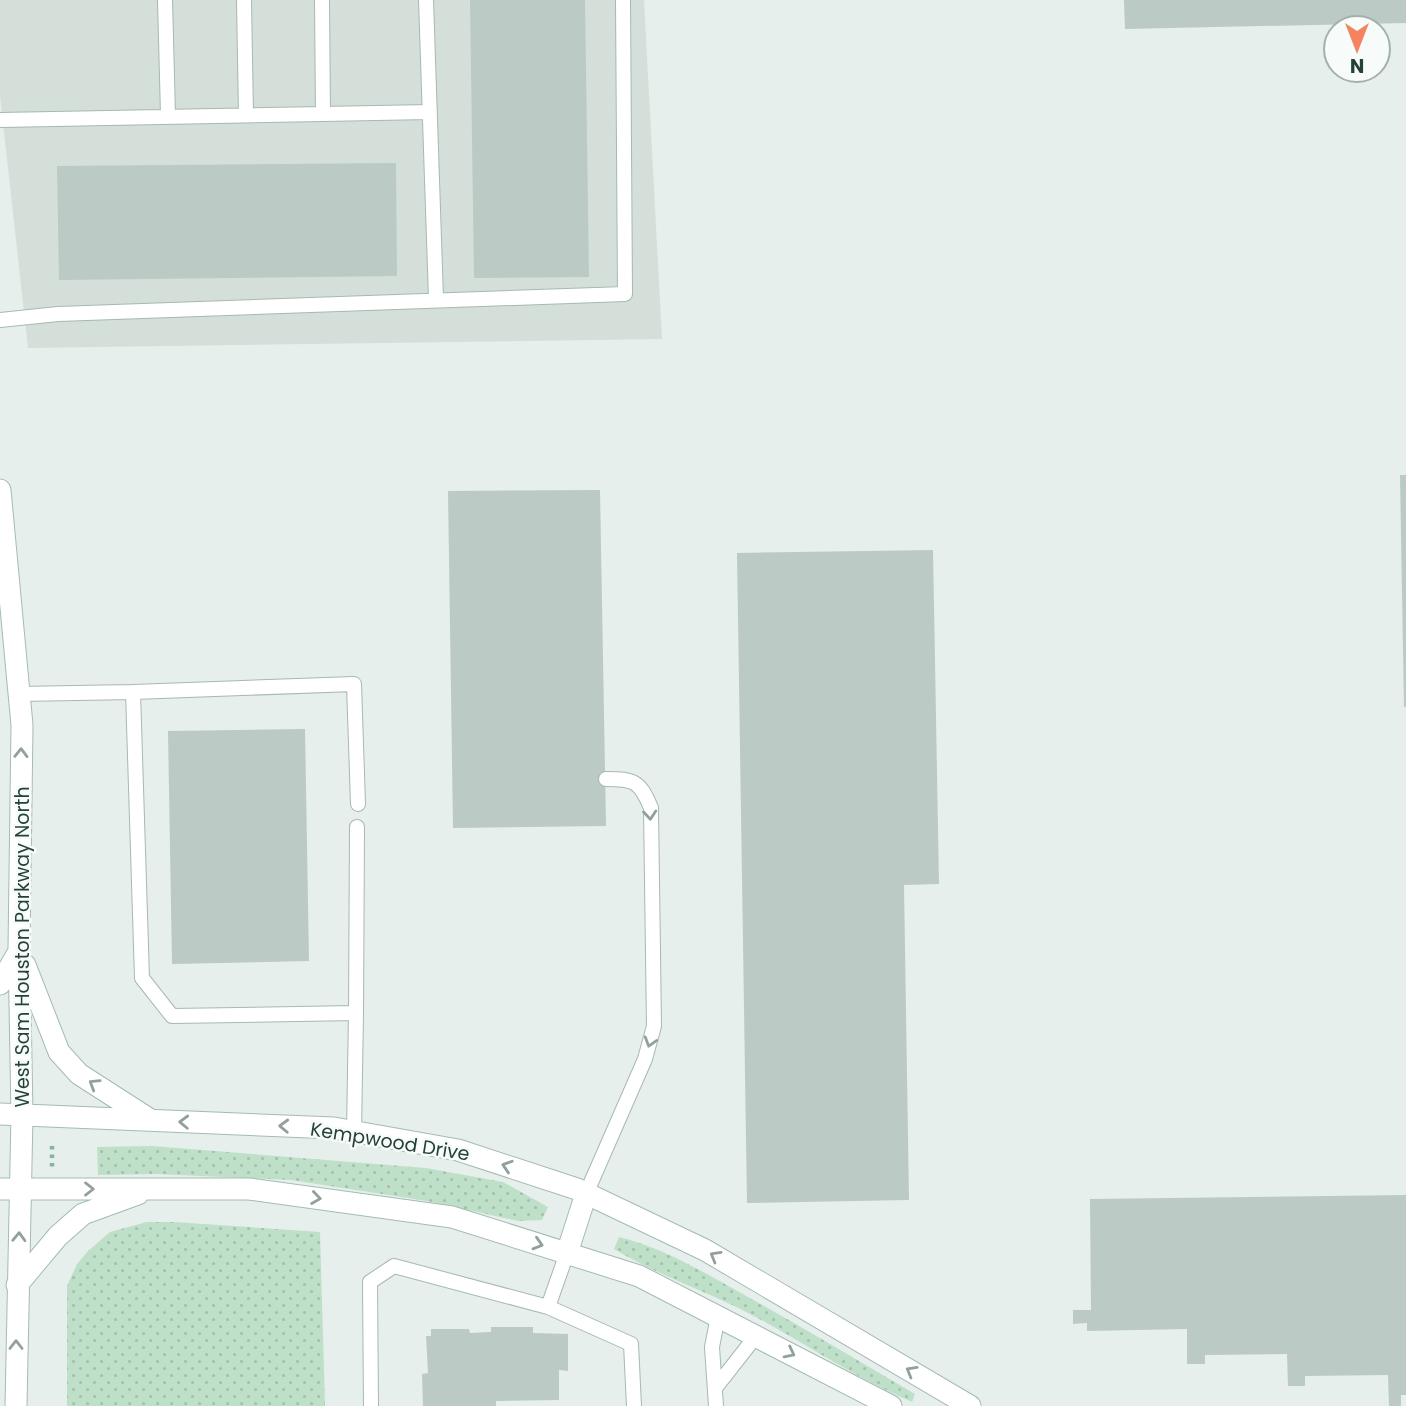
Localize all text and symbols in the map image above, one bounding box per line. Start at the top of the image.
north arrow [1322,14,1392,84]
text: N [1350,52,1364,79]
one-way arrow [13,747,29,757]
street label: West Sam Houston Parkway North [9,786,36,1108]
one-way arrow [642,810,657,821]
one-way arrow [643,1036,658,1048]
one-way arrow [88,1079,101,1092]
one-way arrow [178,1114,189,1129]
street label: Kempwood Drive [308,1116,472,1167]
one-way arrow [278,1118,289,1133]
one-way arrow [501,1160,513,1174]
one-way arrow [84,1181,95,1197]
one-way arrow [310,1190,321,1205]
one-way arrow [11,1231,26,1242]
one-way arrow [531,1235,543,1250]
one-way arrow [710,1251,723,1264]
one-way arrow [9,1340,24,1351]
one-way arrow [783,1345,796,1359]
one-way arrow [906,1367,919,1380]

